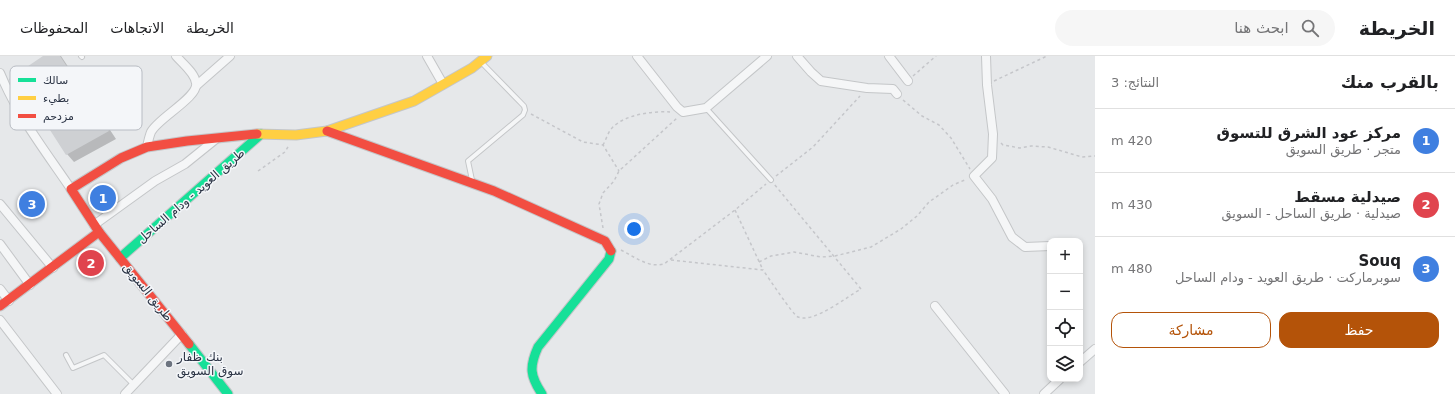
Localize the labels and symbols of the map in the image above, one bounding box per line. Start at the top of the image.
legend [10,66,142,130]
text: سالك [43,74,68,87]
text: بطيء [43,92,69,105]
text: مزدحم [43,110,74,123]
street label: طريق العويد - ودام الساحل [135,146,248,247]
pin: 1 [90,183,116,213]
pin: 3 [19,189,45,219]
your location [624,219,644,239]
pin: 2 [78,248,104,278]
street label: طريق السويق [120,260,176,324]
place label: بنك ظفار سوق السويق [176,350,244,379]
marker: بنك ظفار سوق السويق [164,359,174,369]

